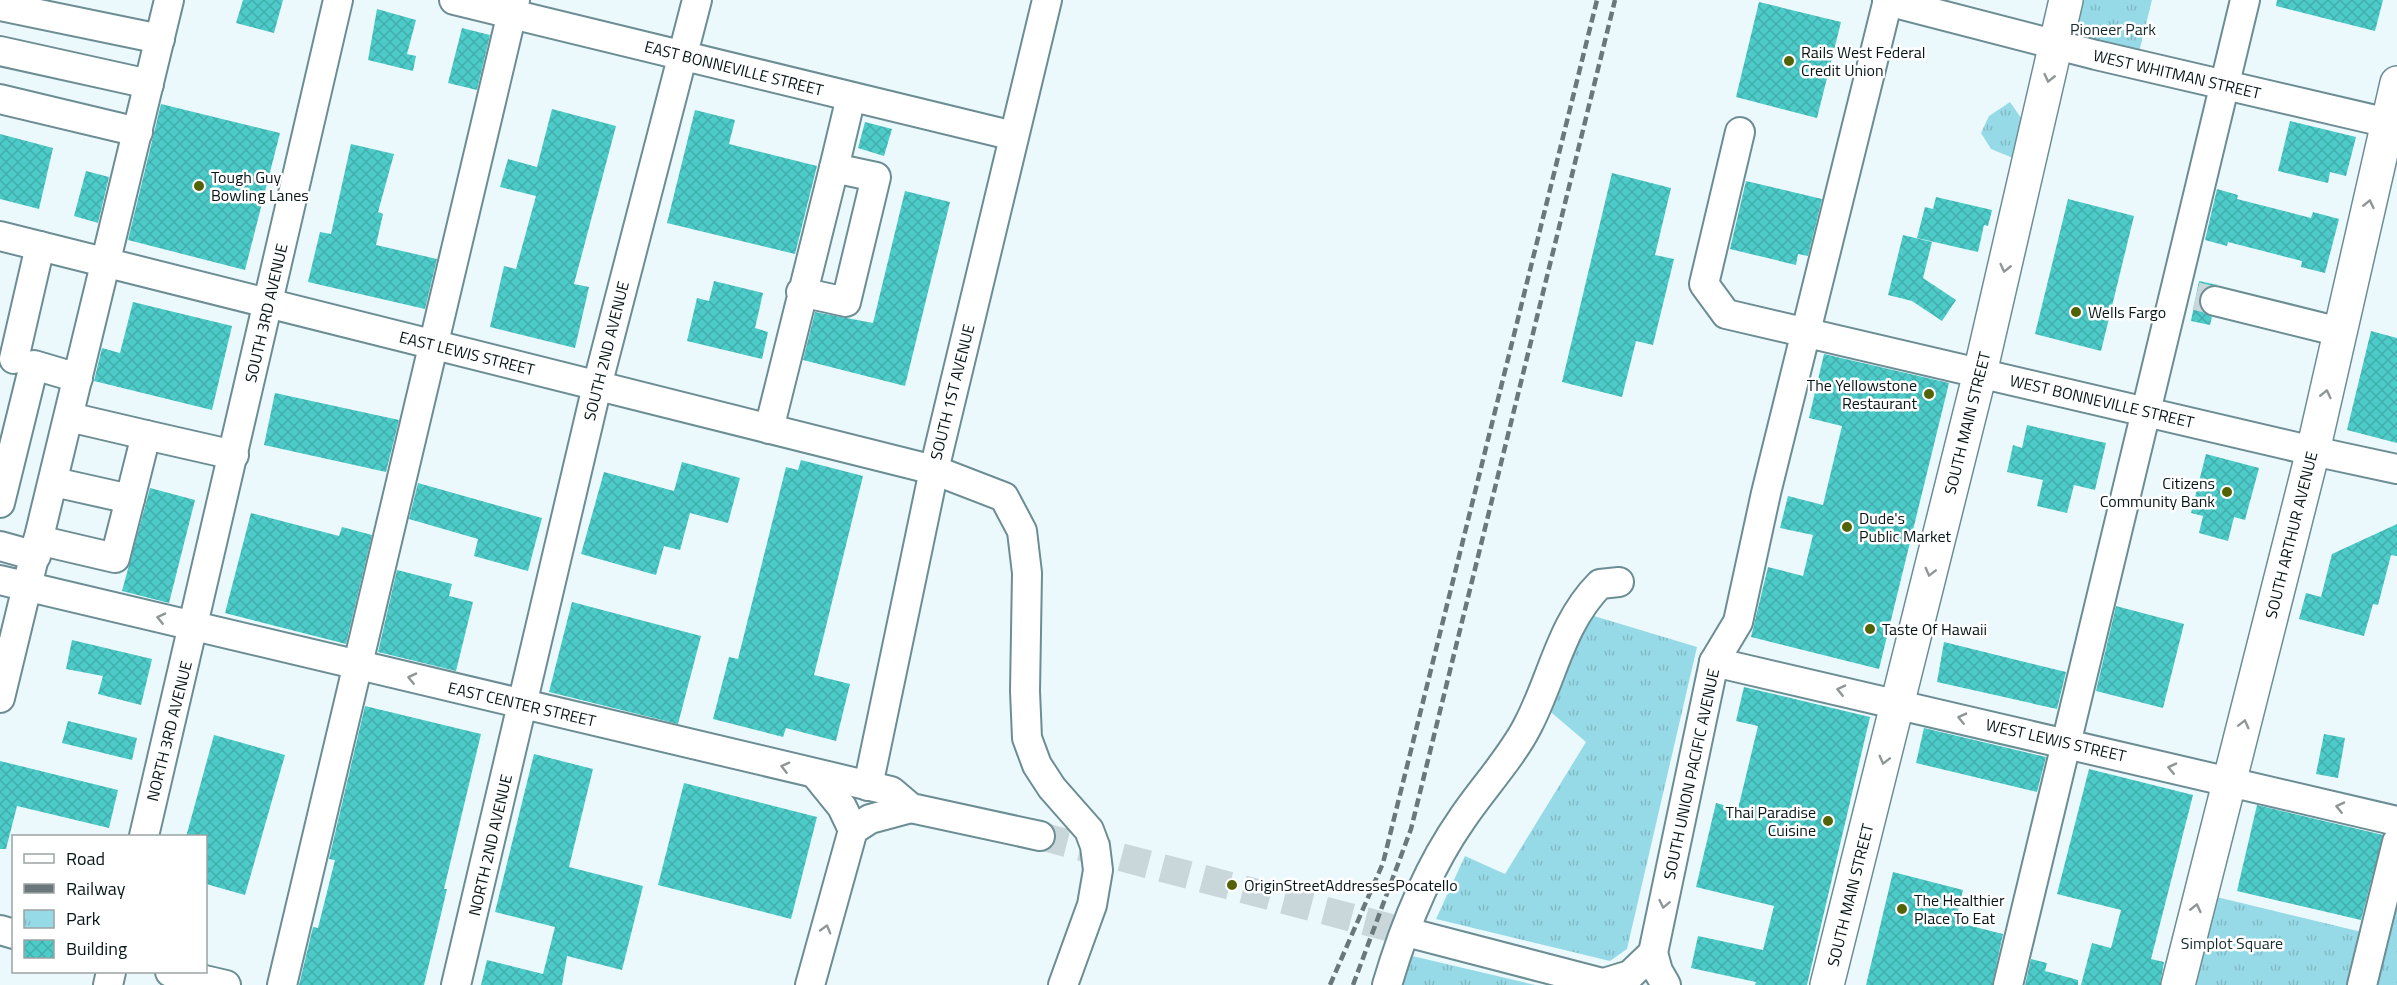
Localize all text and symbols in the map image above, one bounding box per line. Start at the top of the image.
park label: Pioneer Park [2070,17,2156,41]
street label: EAST BONNEVILLE STREET [642,34,827,102]
place label: Rails West Federal Credit Union [1801,40,1926,82]
street label: WEST WHITMAN STREET [2091,43,2264,105]
marker: Rails West Federal Credit Union [1782,54,1796,68]
one-way arrow [2043,72,2056,82]
place label: Tough Guy Bowling Lanes [211,165,309,207]
marker: Tough Guy Bowling Lanes [192,179,206,193]
one-way arrow [2362,200,2375,210]
street label: SOUTH 3RD AVENUE [238,241,294,385]
one-way arrow [1999,262,2012,272]
street label: SOUTH 2ND AVENUE [577,279,635,423]
place label: Wells Fargo [2088,300,2166,324]
marker: Wells Fargo [2069,305,2083,319]
street label: SOUTH 1ST AVENUE [924,321,980,462]
street label: EAST LEWIS STREET [397,325,538,382]
street label: SOUTH MAIN STREET [1938,348,1997,497]
street label: WEST BONNEVILLE STREET [2007,368,2197,434]
place label: The Yellowstone Restaurant [1807,373,1917,415]
marker: The Yellowstone Restaurant [1922,387,1936,401]
one-way arrow [2318,390,2331,400]
street label: SOUTH ARTHUR AVENUE [2259,449,2323,621]
place label: Citizens Community Bank [2100,471,2215,513]
marker: Citizens Community Bank [2220,485,2234,499]
place label: Dude's Public Market [1859,506,1952,548]
marker: Dude's Public Market [1840,520,1854,534]
one-way arrow [1925,567,1938,577]
one-way arrow [156,612,166,625]
place label: Taste Of Hawaii [1882,617,1987,641]
marker: Taste Of Hawaii [1863,622,1877,636]
street label: NORTH 3RD AVENUE [140,658,198,804]
street label: SOUTH UNION PACIFIC AVENUE [1657,666,1725,882]
one-way arrow [407,672,417,685]
street label: EAST CENTER STREET [446,675,599,733]
one-way arrow [1836,685,1846,698]
street label: WEST LEWIS STREET [1983,712,2129,768]
one-way arrow [1957,713,1967,726]
one-way arrow [2236,719,2249,729]
one-way arrow [1878,755,1891,765]
one-way arrow [780,762,790,775]
one-way arrow [2168,762,2178,775]
street label: NORTH 2ND AVENUE [462,772,518,918]
place label: Thai Paradise Cuisine [1725,800,1816,842]
one-way arrow [2335,802,2345,815]
marker: Thai Paradise Cuisine [1821,814,1835,828]
street label: SOUTH MAIN STREET [1821,820,1880,969]
legend [12,835,207,973]
text: Road [66,845,105,872]
place label: OriginStreetAddressesPocatello [1244,873,1458,897]
text: Railway [66,875,126,902]
marker: OriginStreetAddressesPocatello [1225,878,1239,892]
place label: The Healthier Place To Eat [1914,888,2005,930]
one-way arrow [1658,899,1671,909]
marker: The Healthier Place To Eat [1895,902,1909,916]
one-way arrow [2189,903,2202,913]
text: Park [66,905,101,932]
one-way arrow [819,924,831,935]
park label: Simplot Square [2181,931,2283,955]
text: Building [66,935,127,962]

